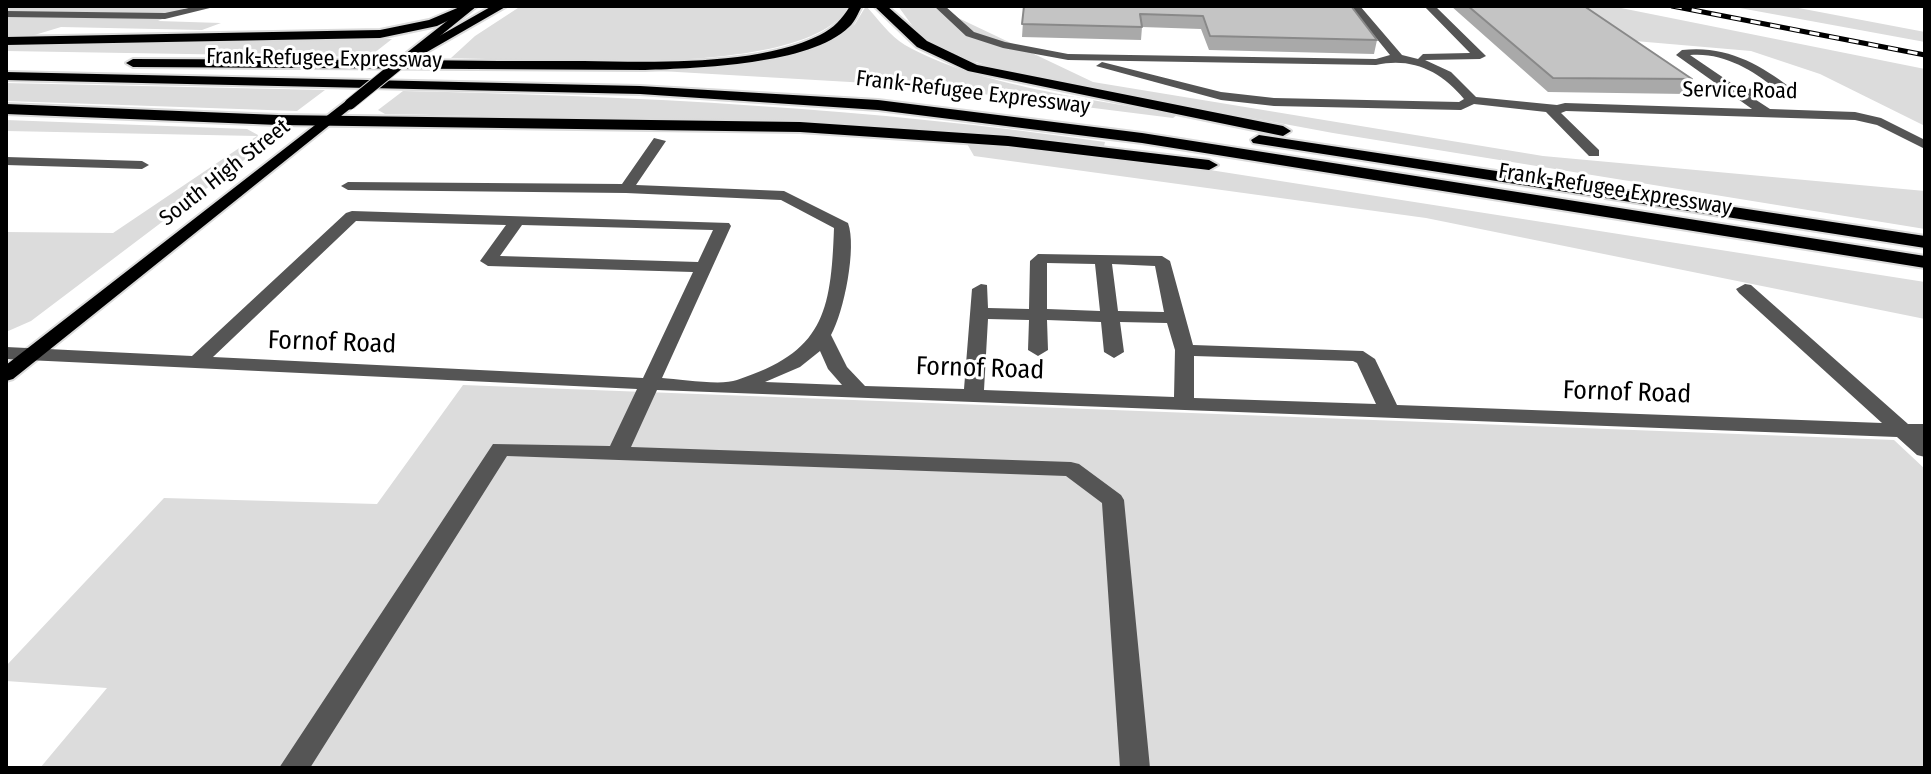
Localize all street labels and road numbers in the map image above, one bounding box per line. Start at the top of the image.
street label: Frank-Refugee Expressway [206,44,442,74]
street label: Frank-Refugee Expressway [854,66,1092,120]
street label: Service Road [1682,77,1798,105]
street label: South High Street [155,114,295,232]
street label: Frank-Refugee Expressway [1496,159,1734,221]
street label: Fornof Road [267,325,397,361]
street label: Fornof Road [915,351,1045,387]
street label: Fornof Road [1562,375,1692,411]

